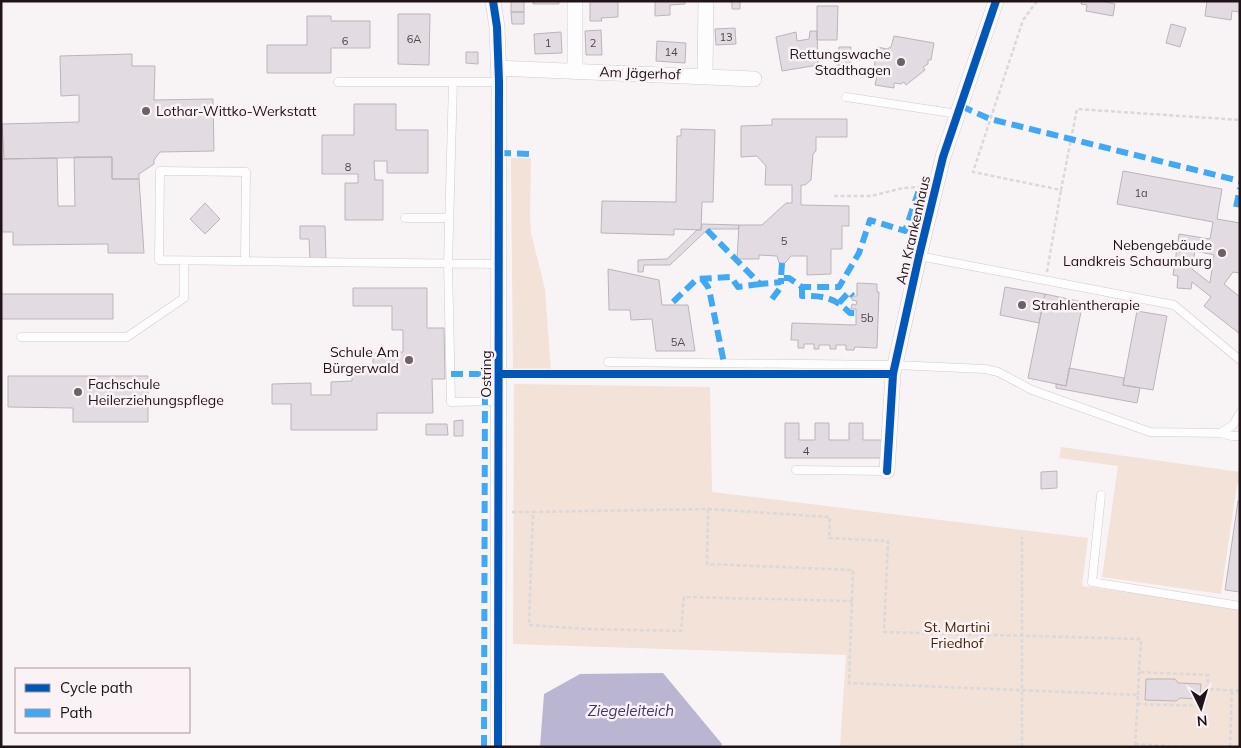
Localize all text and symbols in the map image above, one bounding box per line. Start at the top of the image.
house number: 13 [719,30,733,44]
house number: 6A [407,32,421,46]
house number: 6 [342,34,349,48]
house number: 1 [545,36,551,50]
house number: 2 [590,36,597,50]
house number: 14 [664,45,678,59]
place label: Rettungswache Stadthagen [790,45,891,79]
marker: Rettungswache Stadthagen [895,56,907,68]
street label: Am Jägerhof [599,63,681,83]
place label: Lothar-Wittko-Werkstatt [156,102,317,120]
marker: Lothar-Wittko-Werkstatt [140,105,152,117]
house number: 8 [345,160,352,174]
street label: Am Krankenhaus [892,174,934,286]
house number: 1a [1134,186,1148,200]
house number: 5 [781,234,788,248]
place label: Nebengebäude Landkreis Schaumburg [1063,236,1212,270]
marker: Nebengebäude Landkreis Schaumburg [1216,247,1228,259]
place label: Strahlentherapie [1032,296,1140,314]
marker: Strahlentherapie [1016,299,1028,311]
house number: 5b [860,311,874,325]
house number: 5A [671,335,685,349]
place label: Schule Am Bürgerwald [323,343,399,377]
street label: Ostring [477,350,495,398]
marker: Schule Am Bürgerwald [403,354,415,366]
place label: Fachschule Heilerziehungspflege [88,375,224,409]
marker: Fachschule Heilerziehungspflege [72,386,84,398]
house number: 4 [803,444,810,458]
park label: St. Martini Friedhof [924,618,990,652]
legend [15,668,190,733]
text: Cycle path [60,678,133,697]
north arrow [1176,683,1226,733]
water label: Ziegeleiteich [588,701,674,720]
text: Path [60,703,92,722]
text: N [1196,712,1208,730]

